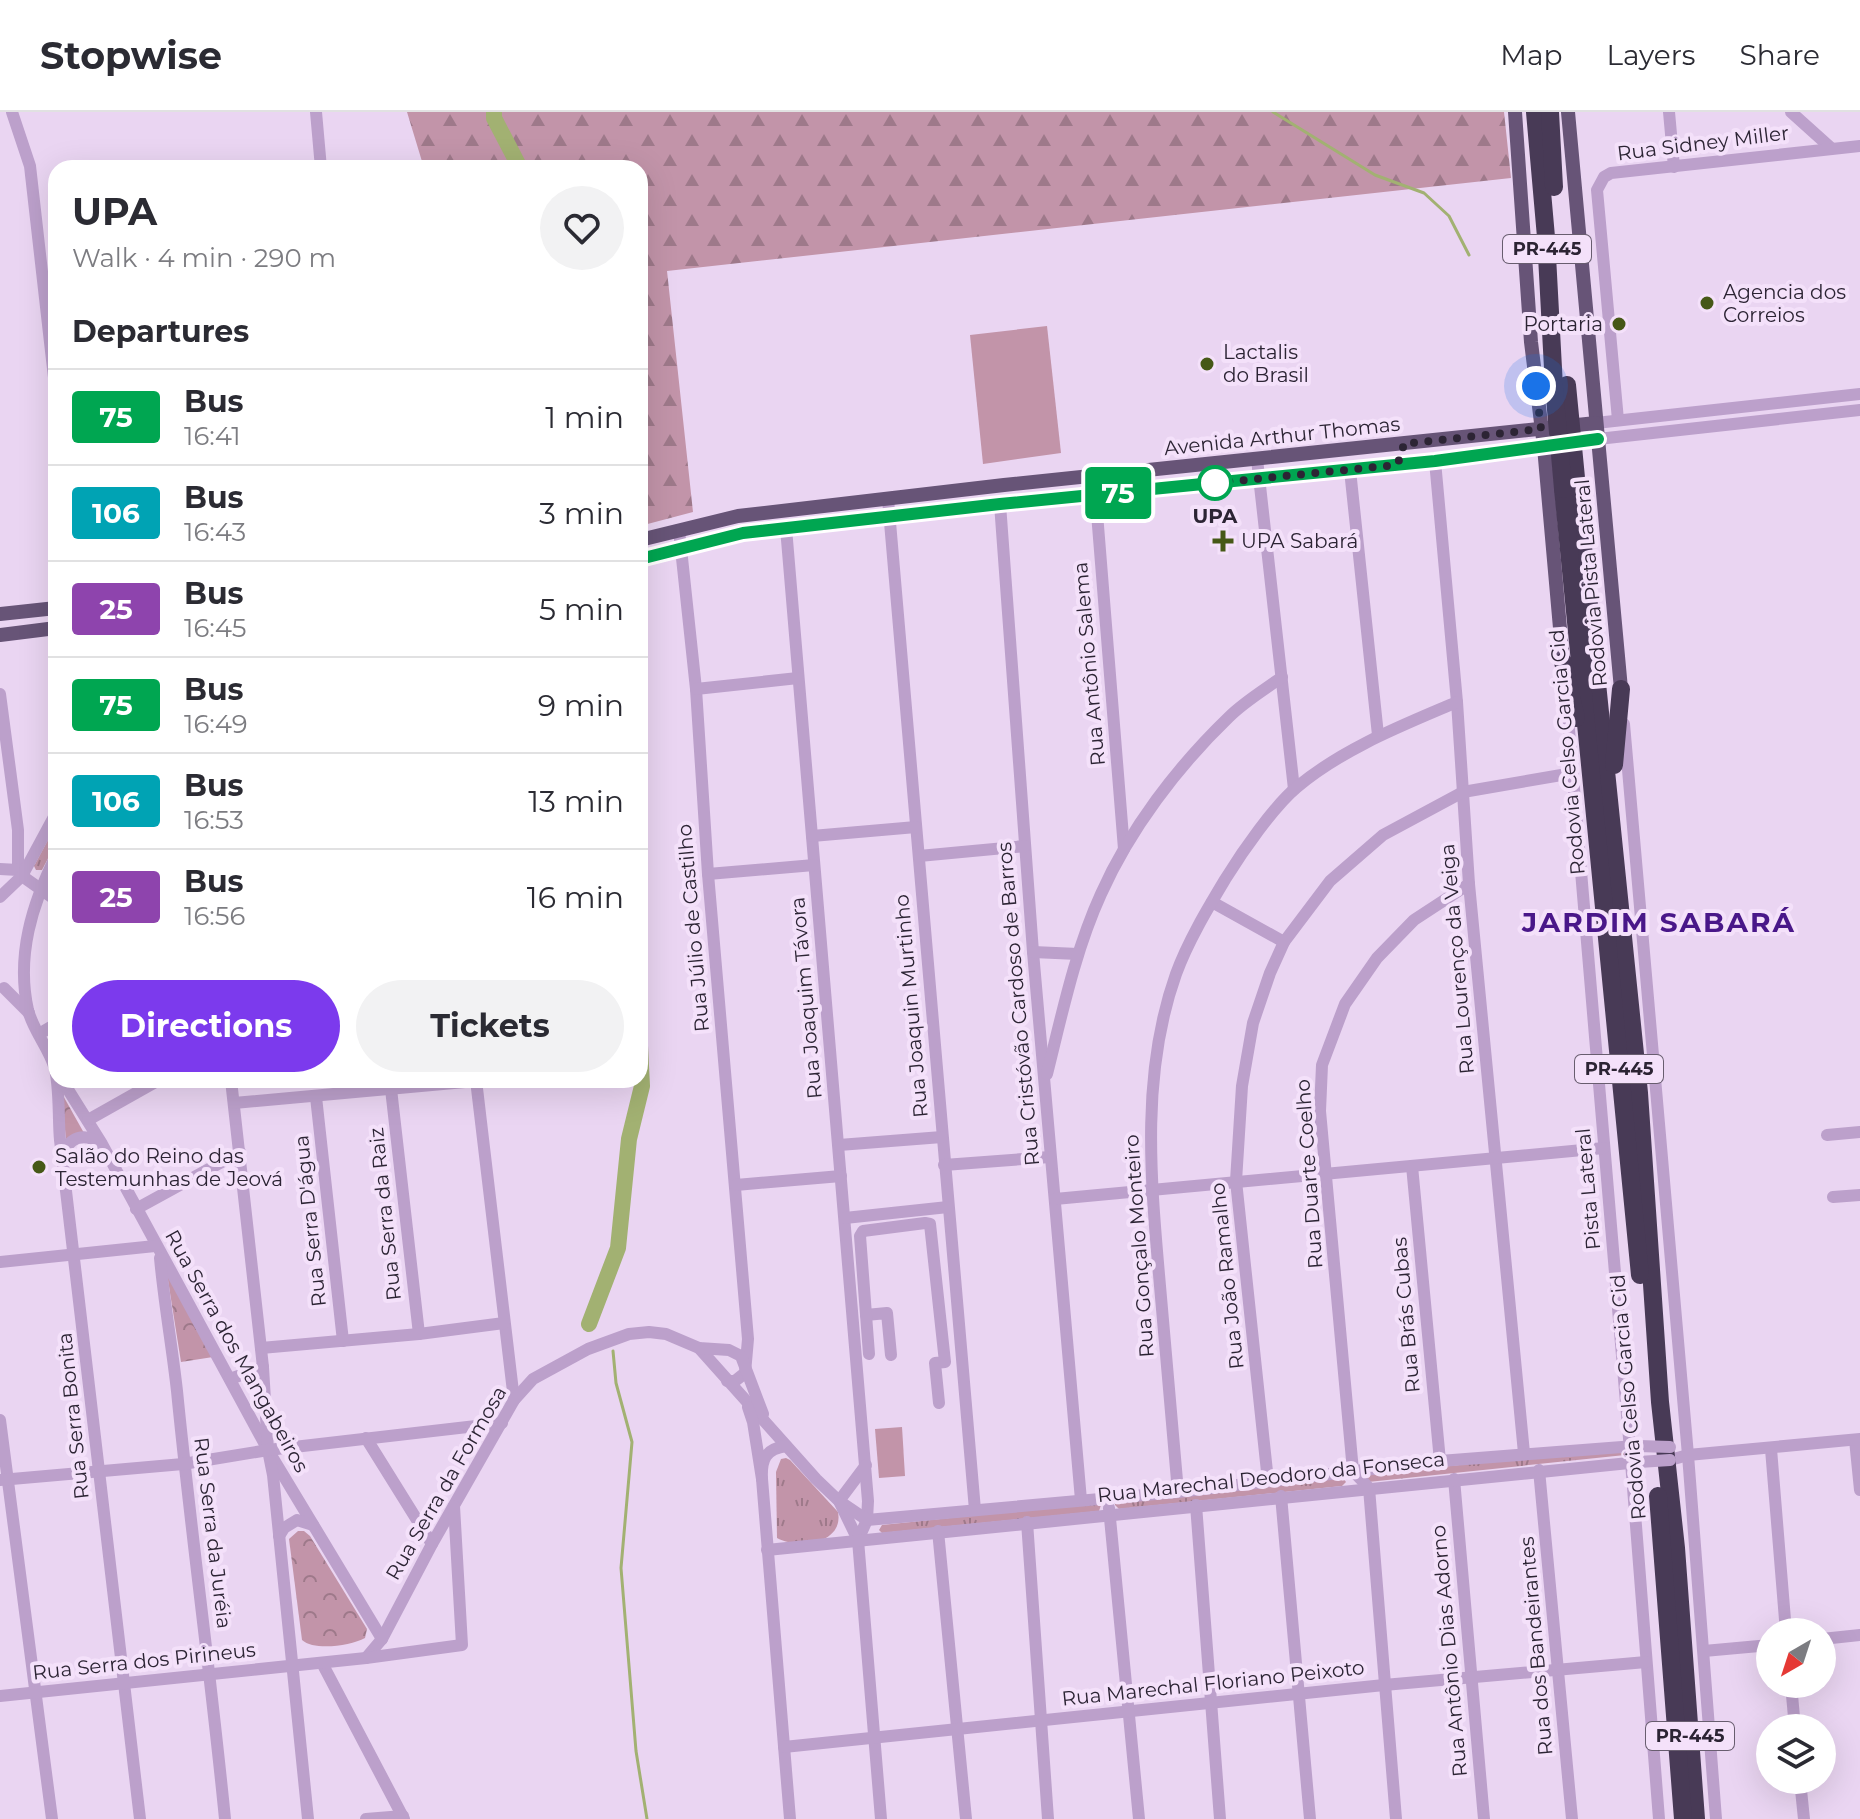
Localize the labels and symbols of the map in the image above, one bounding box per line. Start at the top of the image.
street label: Rua Sidney Miller [1616,121,1790,165]
road number: PR-445 [1503,235,1591,263]
place label: Agencia dos Correios [1723,280,1846,327]
marker: Agencia dos Correios [1698,294,1716,312]
place label: Portaria [1523,312,1603,336]
marker: Portaria [1610,315,1628,333]
place label: Lactalis do Brasil [1223,340,1309,387]
marker: Lactalis do Brasil [1198,355,1216,373]
your location [1516,366,1556,406]
street label: Avenida Arthur Thomas [1163,412,1401,460]
marker: UPA [1198,466,1232,500]
line badge: 75 [1082,467,1154,519]
street label: Rodovia Pista Lateral [1570,478,1612,688]
place label: UPA [1193,504,1238,528]
place label: UPA Sabará [1241,529,1358,553]
marker: UPA Sabará [1212,530,1234,552]
street label: Rua Antônio Salema [1068,561,1110,767]
street label: Rodovia Celso Garcia Cid [1544,628,1590,876]
street label: Rua Júlio de Castilho [672,823,714,1033]
street label: Rua Cristóvão Cardoso de Barros [992,841,1044,1167]
street label: Rua Lourenço da Veiga [1435,843,1479,1075]
street label: Rua Joaquin Murtinho [889,893,933,1119]
street label: Rua Joaquim Távora [785,896,827,1100]
district label: JARDIM SABARÁ [1521,905,1796,939]
road number: PR-445 [1575,1055,1663,1083]
street label: Rua Duarte Coelho [1290,1078,1328,1270]
street label: Rua Serra da Raiz [364,1126,406,1302]
street label: Pista Lateral [1571,1127,1605,1251]
street label: Rua Serra D'água [289,1134,331,1308]
street label: Rua Gonçalo Monteiro [1119,1134,1159,1358]
place label: Salão do Reino das Testemunhas de Jeová [55,1144,283,1191]
marker: Salão do Reino das Testemunhas de Jeová [30,1158,48,1176]
street label: Rua João Ramalho [1205,1181,1249,1371]
street label: Rua Serra dos Mangabeiros [160,1226,314,1477]
street label: Rua Brás Cubas [1387,1236,1425,1394]
street label: Rodovia Celso Garcia Cid [1605,1273,1651,1521]
street label: Rua Serra Bonita [52,1332,94,1500]
street label: Rua Serra da Formosa [381,1382,511,1584]
street label: Rua Serra da Juréia [189,1436,237,1630]
street label: Rua Marechal Deodoro da Fonseca [1096,1447,1446,1507]
street label: Rua Antônio Dias Adorno [1426,1524,1472,1778]
street label: Rua dos Bandeirantes [1514,1535,1558,1756]
north arrow [1756,1618,1836,1698]
street label: Rua Serra dos Pirineus [31,1637,257,1685]
street label: Rua Marechal Floriano Peixoto [1060,1655,1366,1711]
road number: PR-445 [1646,1722,1734,1750]

